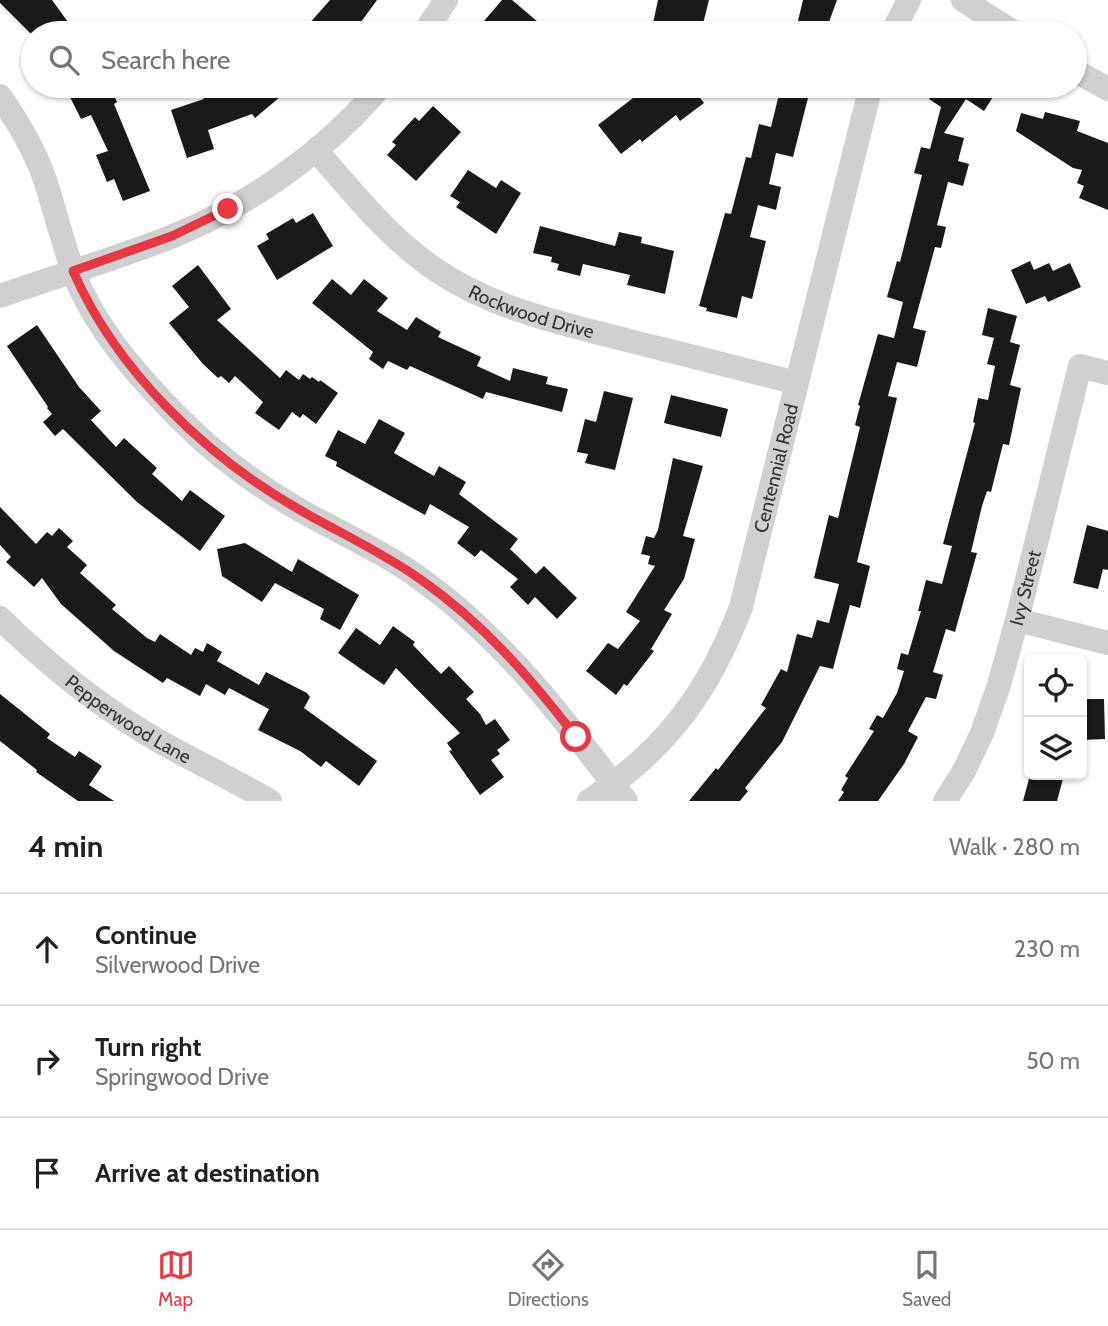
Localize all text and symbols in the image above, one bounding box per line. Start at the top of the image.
search box [21,21,1087,98]
icon: search [45,41,83,79]
text: Search here [101,44,230,76]
route end [212,193,243,224]
street label: Rockwood Drive [465,280,597,343]
street label: Centennial Road [749,401,803,535]
street label: Ivy Street [1005,547,1046,628]
map controls [1024,654,1087,780]
button: locate [1024,654,1087,717]
street label: Pepperwood Lane [61,670,195,769]
button: layers [1024,717,1087,780]
route start [560,721,591,752]
text: 4 min [28,828,103,865]
text: Walk · 280 m [949,833,1080,861]
text: Continue [95,919,197,951]
icon: ahead [28,930,66,968]
text: 230 m [1014,935,1080,963]
text: Silverwood Drive [95,951,260,979]
text: Turn right [95,1031,201,1063]
icon: right [28,1042,66,1080]
text: 50 m [1026,1047,1080,1075]
text: Springwood Drive [95,1063,269,1091]
icon: arrive [28,1154,66,1192]
text: Arrive at destination [95,1157,320,1189]
tab: Map [157,1246,195,1311]
tab: Directions [508,1246,589,1311]
tab: Saved [902,1246,951,1311]

